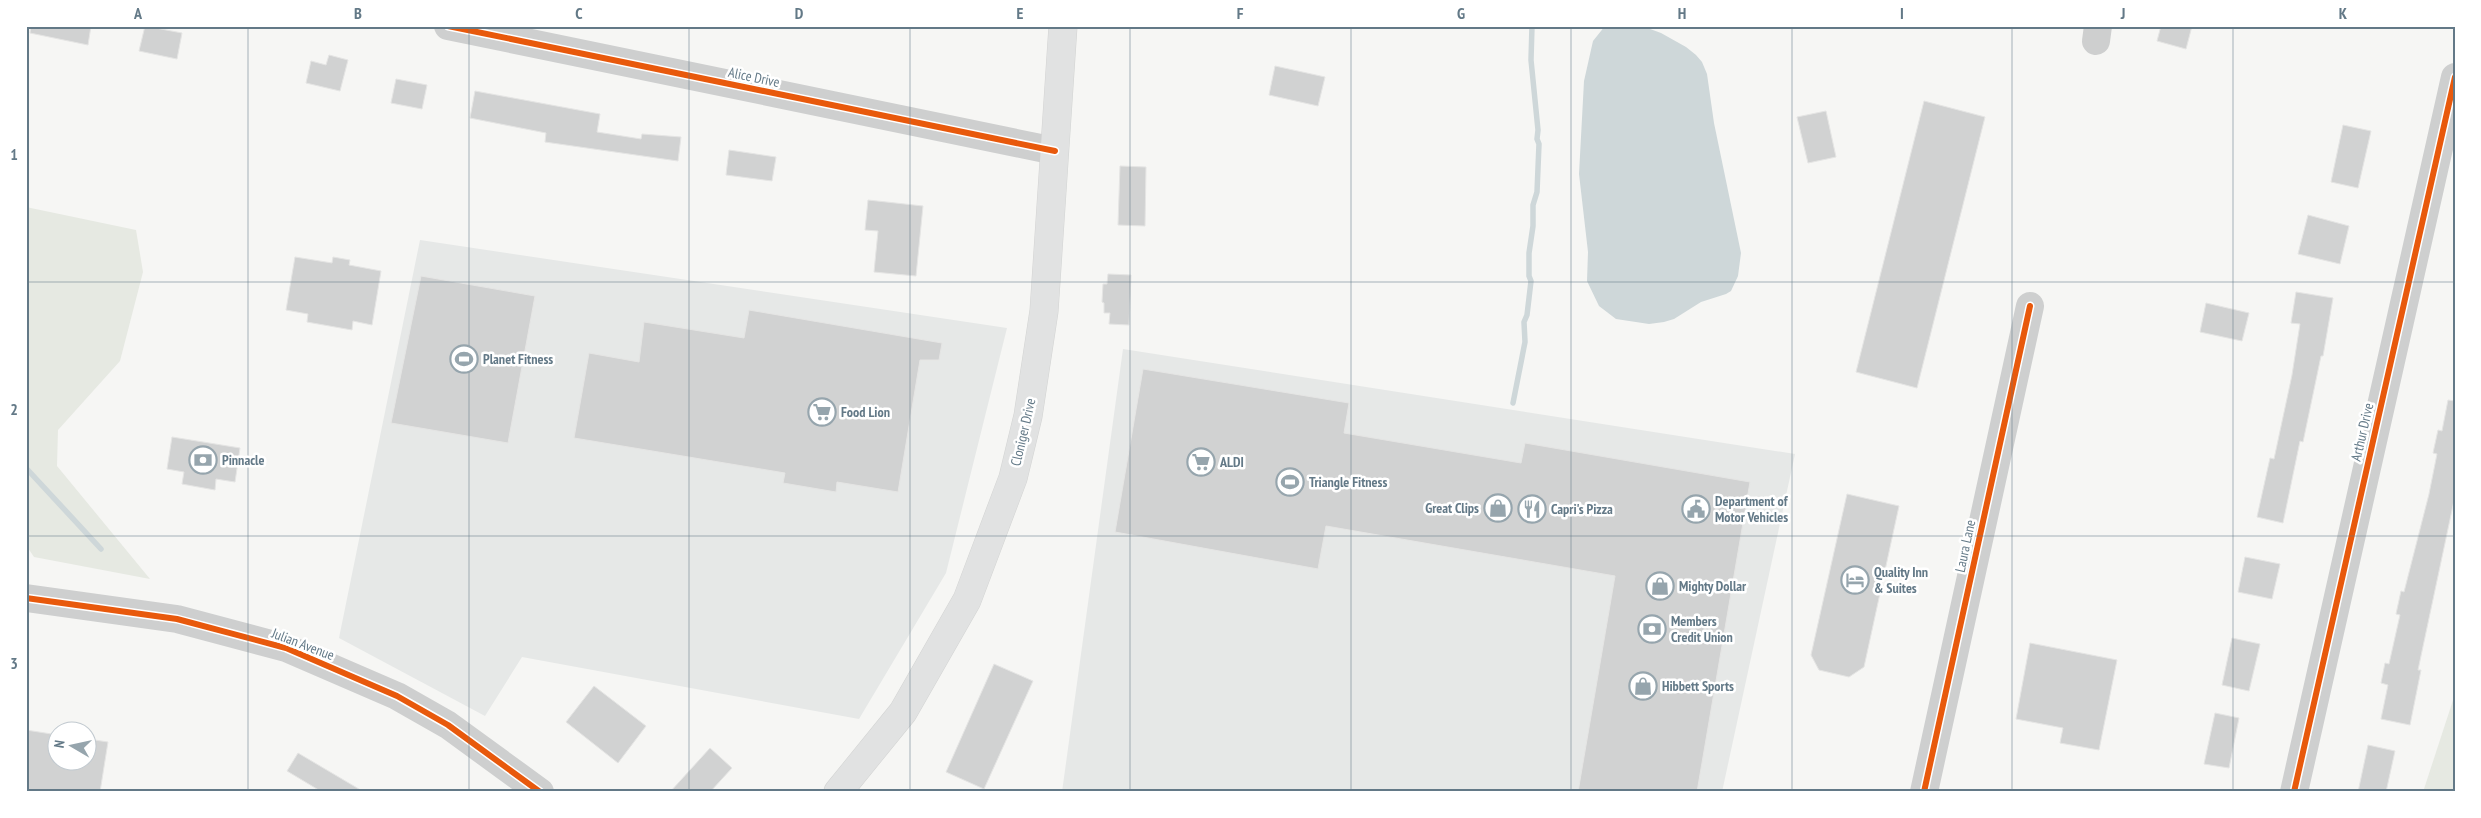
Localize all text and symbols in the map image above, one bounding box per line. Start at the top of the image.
text: A [133,3,143,23]
text: B [354,3,362,23]
text: C [575,3,583,23]
text: D [795,3,804,23]
text: E [1017,3,1024,23]
text: F [1237,3,1244,23]
text: G [1457,3,1465,23]
text: H [1678,3,1686,23]
text: I [1900,3,1904,23]
text: J [2120,3,2125,23]
text: K [2339,3,2348,23]
street label: Alice Drive [727,63,781,91]
text: 1 [10,144,18,164]
sports icon: Planet Fitness [449,344,479,374]
place label: Planet Fitness [483,350,553,368]
street label: Cloniger Drive [1006,396,1040,468]
supermarket icon: Food Lion [807,397,837,427]
text: 2 [10,399,18,419]
street label: Arthur Drive [2347,401,2377,463]
place label: Food Lion [841,403,890,421]
bank icon: Pinnacle [188,445,218,475]
supermarket icon: ALDI [1186,447,1216,477]
place label: Pinnacle [222,451,264,469]
place label: ALDI [1219,453,1244,471]
sports icon: Triangle Fitness [1275,467,1305,497]
place label: Triangle Fitness [1309,473,1387,491]
place label: Department of Motor Vehicles [1715,492,1789,526]
shop icon: Great Clips [1483,493,1513,523]
restaurant icon: Capri's Pizza [1517,494,1547,524]
public building icon: Department of Motor Vehicles [1681,494,1711,524]
place label: Great Clips [1425,499,1479,517]
place label: Capri's Pizza [1551,500,1613,518]
street label: Laura Lane [1951,518,1979,574]
place label: Quality Inn & Suites [1874,563,1928,597]
hotel icon: Quality Inn & Suites [1840,565,1870,595]
shop icon: Mighty Dollar [1645,571,1675,601]
place label: Mighty Dollar [1679,577,1747,595]
place label: Members Credit Union [1671,612,1733,646]
bank icon: Members Credit Union [1637,614,1667,644]
street label: Julian Avenue [268,624,337,664]
text: 3 [10,653,18,673]
shop icon: Hibbett Sports [1628,671,1658,701]
place label: Hibbett Sports [1662,677,1734,695]
north arrow [48,720,98,770]
text: N [50,739,69,749]

